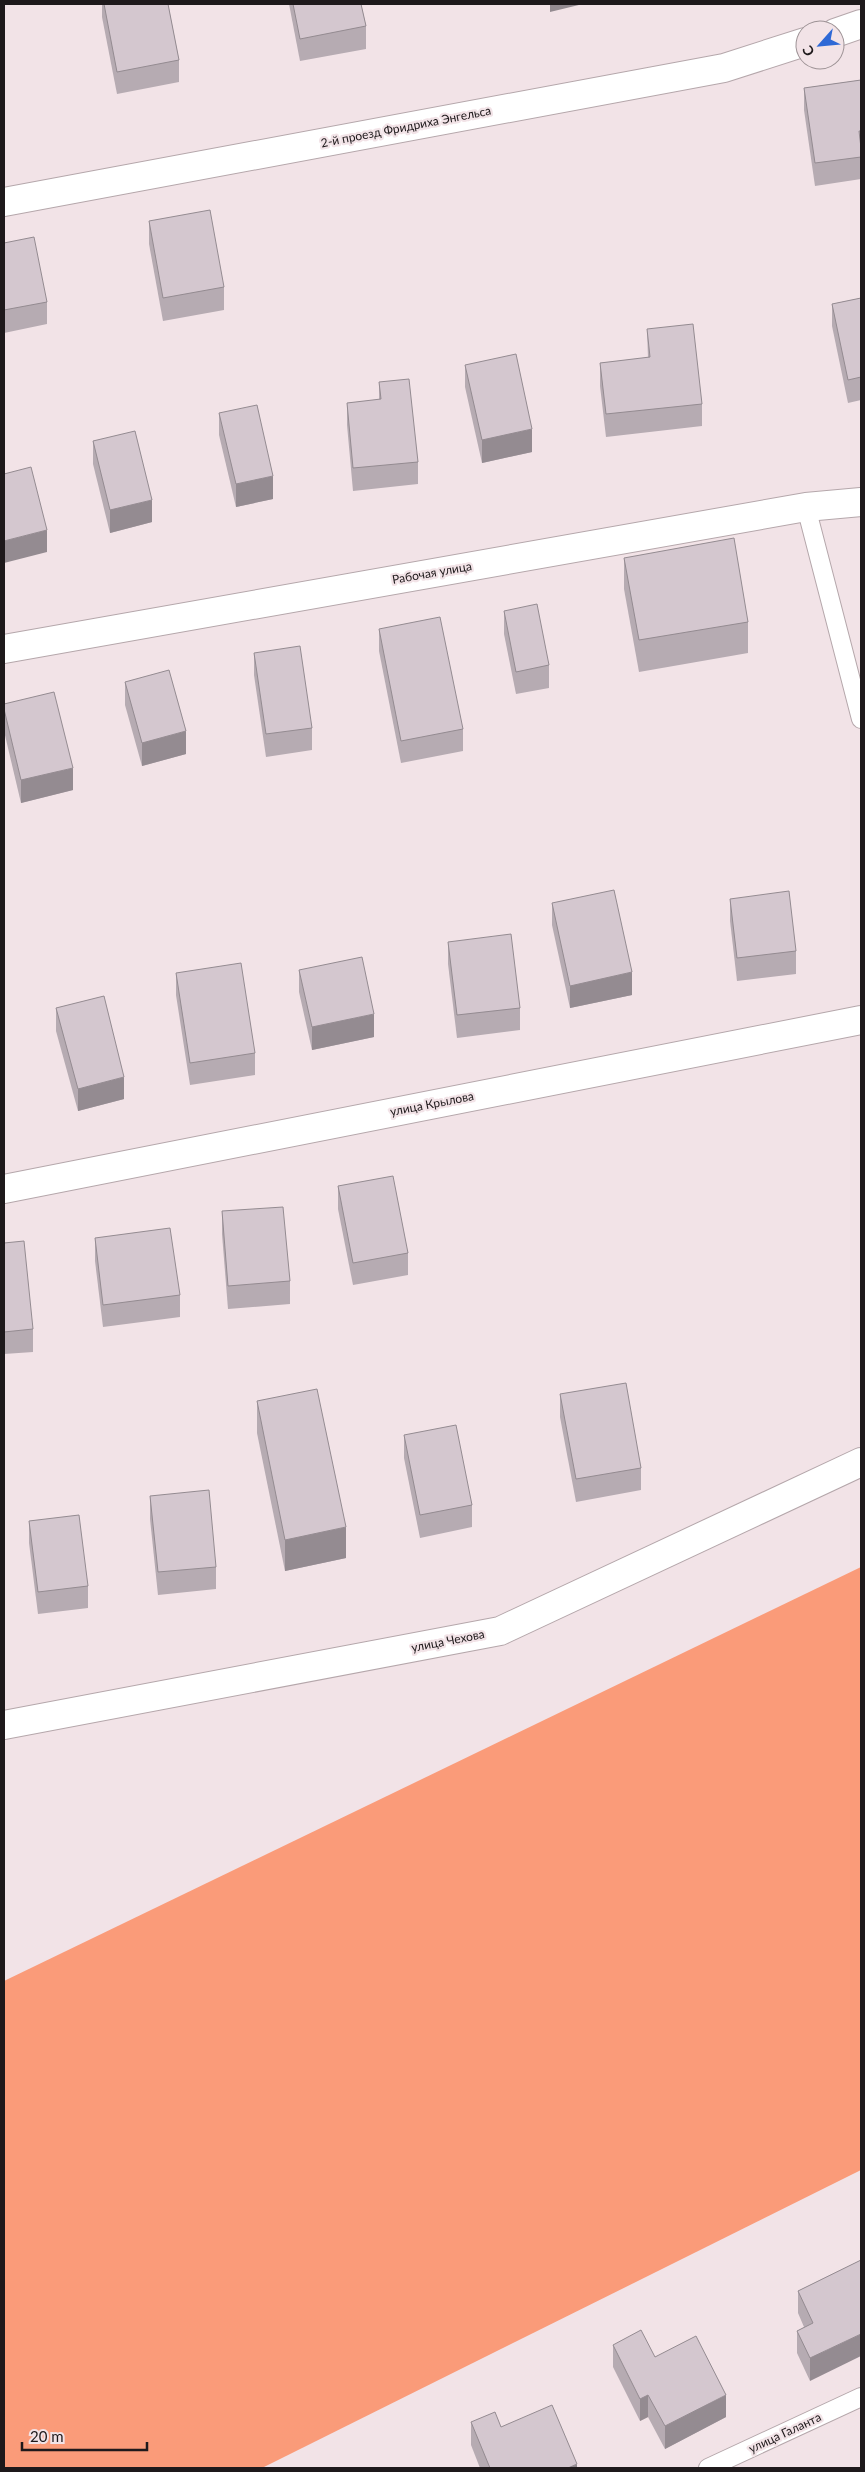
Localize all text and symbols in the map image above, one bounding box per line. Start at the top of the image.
north arrow [795,20,845,70]
text: С [798,42,818,59]
street label: 2-й проезд Фридриха Энгельса [320,103,492,150]
street label: Рабочая улица [391,558,473,587]
street label: улица Крылова [389,1088,475,1119]
street label: улица Чехова [410,1626,486,1655]
street label: улица Галанта [746,2409,823,2456]
scale bar [22,2420,148,2452]
text: 20 m [30,2427,64,2445]

